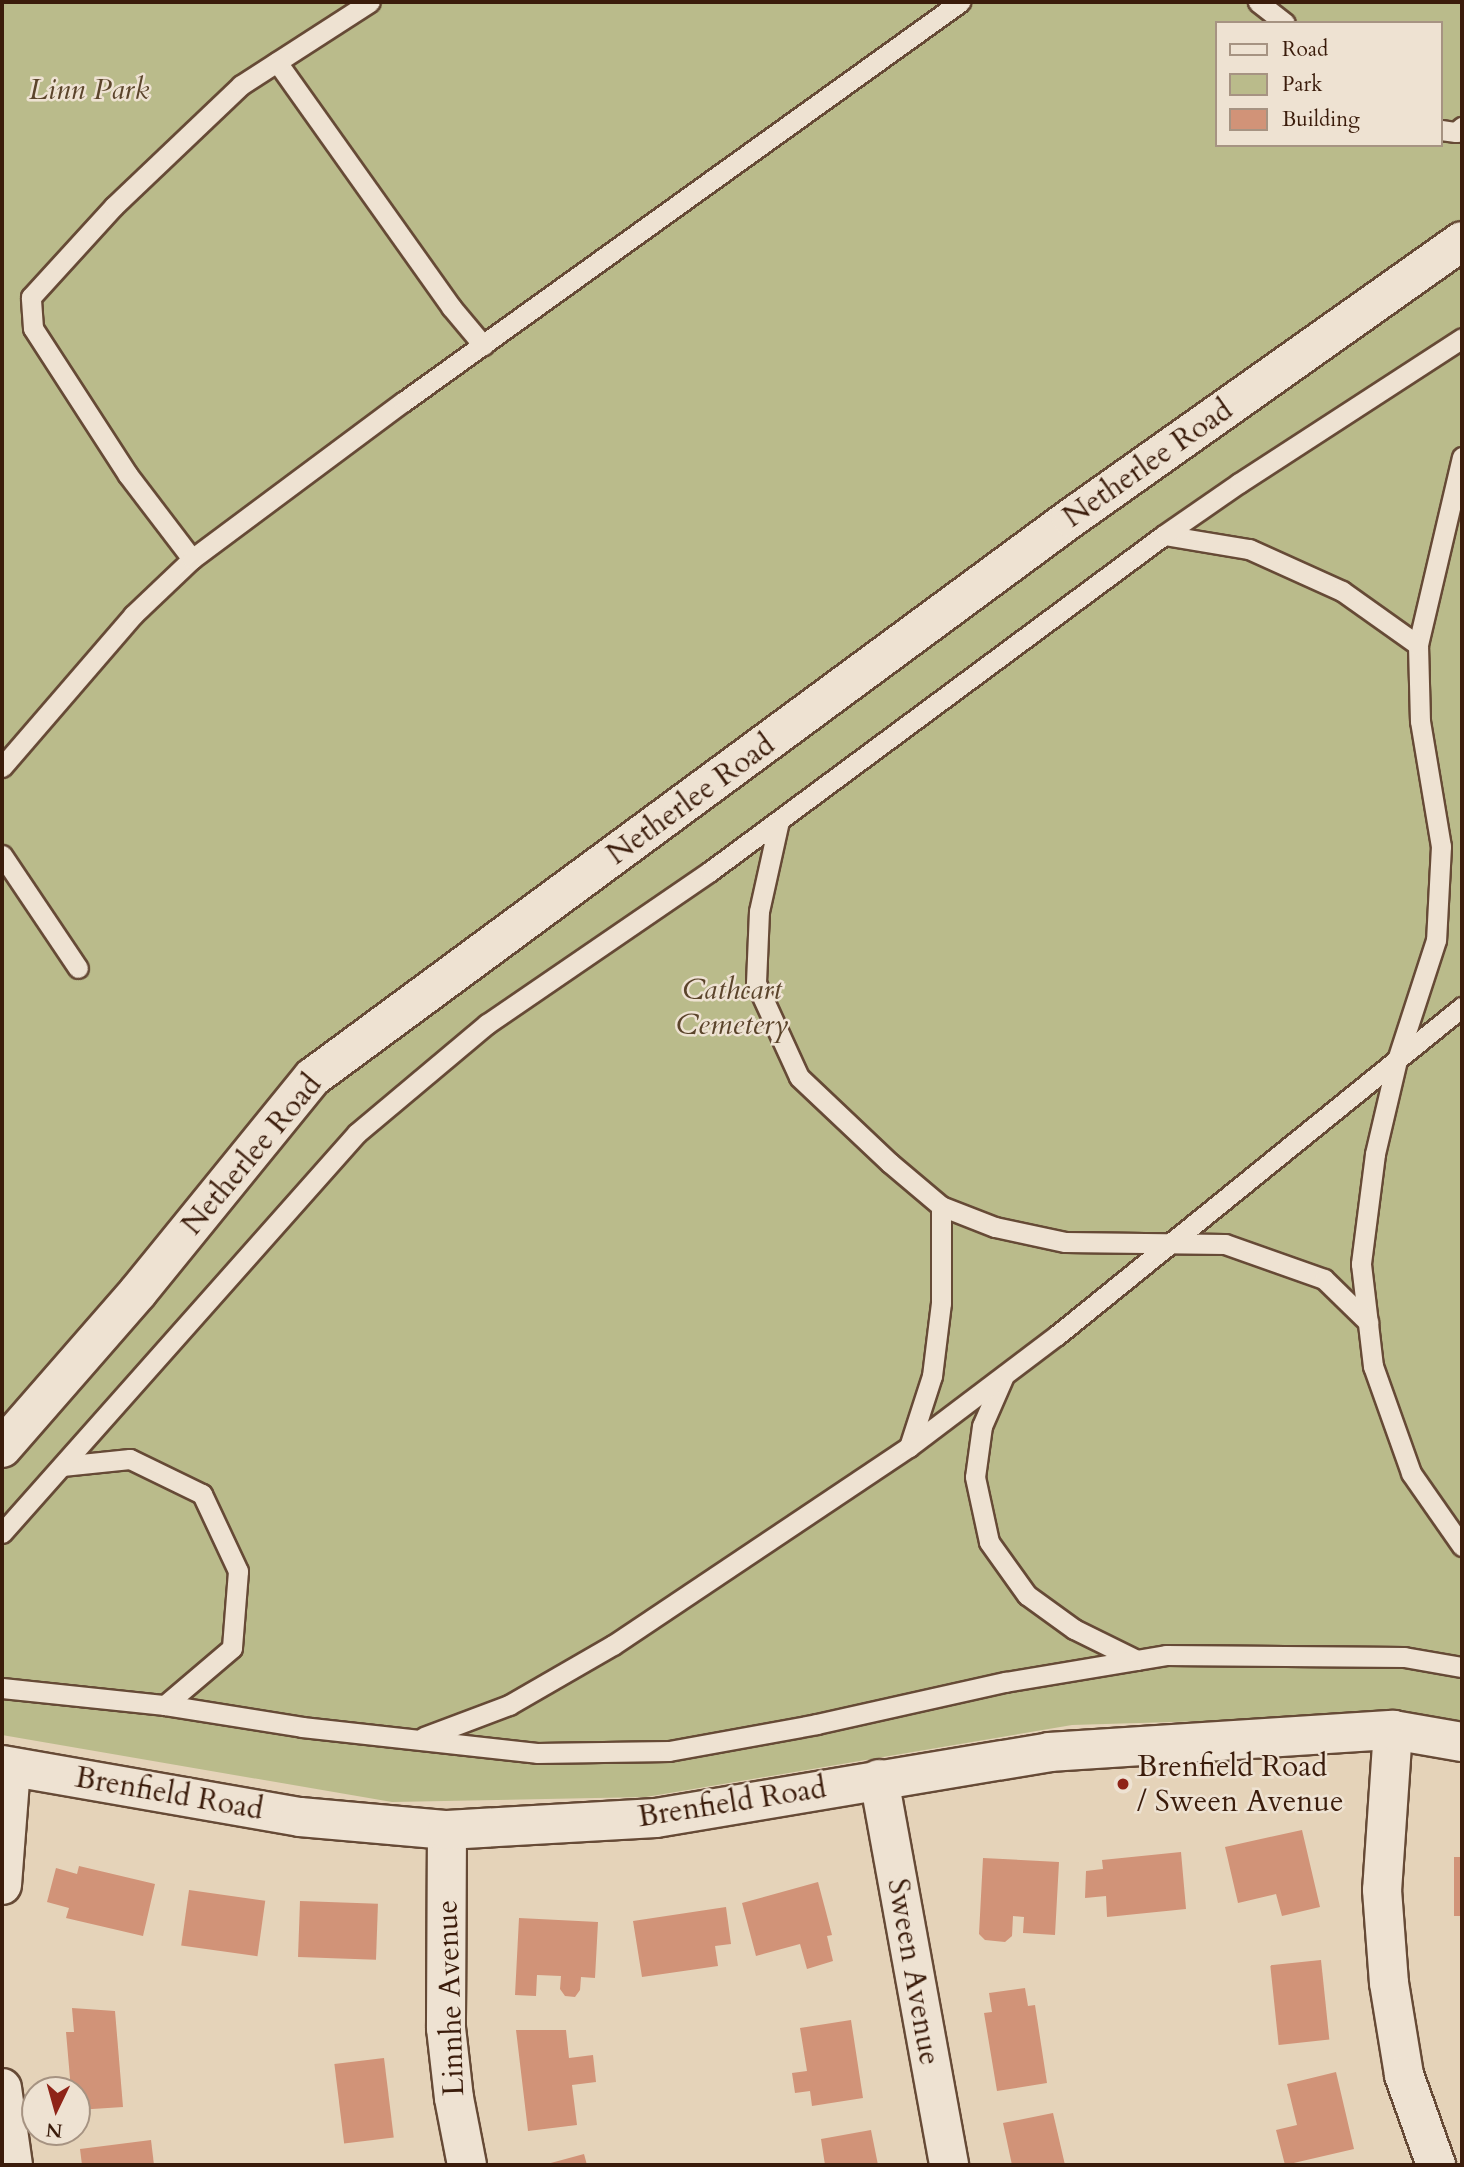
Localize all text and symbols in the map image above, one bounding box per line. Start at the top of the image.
legend [1216,21,1443,147]
text: Road [1282,35,1328,64]
text: Park [1282,70,1322,99]
park label: Linn Park [29,72,149,108]
text: Building [1282,105,1360,134]
street label: Netherlee Road [1056,392,1240,536]
street label: Netherlee Road [600,727,782,873]
park label: Cathcart Cemetery [676,972,788,1042]
street label: Netherlee Road [174,1067,330,1243]
place label: Brenfield Road / Sween Avenue [1137,1749,1343,1819]
street label: Brenfield Road [72,1760,266,1828]
street label: Brenfield Road [635,1770,829,1836]
marker: Brenfield Road / Sween Avenue [1115,1776,1131,1792]
street label: Sween Avenue [879,1876,947,2068]
street label: Linnhe Avenue [430,1899,472,2097]
north arrow [21,2076,91,2146]
text: N [45,2116,64,2144]

